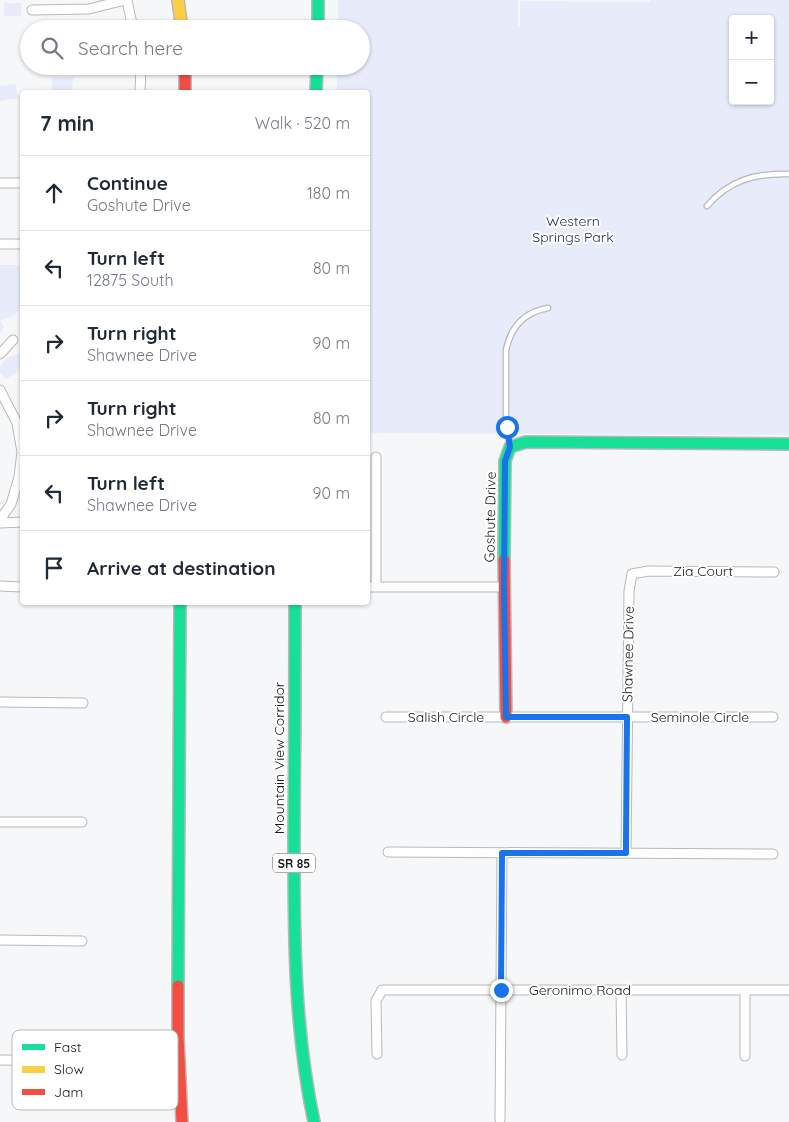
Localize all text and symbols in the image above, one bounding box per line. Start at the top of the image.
map controls [729,15,774,105]
button: + [729,15,774,60]
search box [20,20,370,75]
icon: search [38,34,66,62]
text: Search here [78,36,183,60]
button: − [729,60,774,105]
text: 7 min [40,110,94,136]
text: Walk · 520 m [255,113,350,133]
text: Continue [87,171,168,195]
icon: ahead [40,179,68,207]
text: 180 m [307,183,350,203]
text: Goshute Drive [87,195,191,215]
park label: Western Springs Park [532,212,614,246]
text: Turn left [87,246,165,270]
icon: left [40,254,68,282]
text: 80 m [313,258,350,278]
text: 12875 South [87,270,174,290]
text: Turn right [87,321,176,345]
icon: right [40,329,68,357]
text: 90 m [313,333,350,353]
text: Shawnee Drive [87,345,197,365]
text: Turn right [87,396,176,420]
icon: right [40,404,68,432]
text: 80 m [313,408,350,428]
route start [496,416,519,439]
text: Shawnee Drive [87,420,197,440]
text: Turn left [87,471,165,495]
street label: Goshute Drive [480,471,500,563]
icon: left [40,479,68,507]
text: 90 m [313,483,350,503]
text: Shawnee Drive [87,495,197,515]
icon: arrive [40,554,68,582]
text: Arrive at destination [87,556,276,580]
street label: Zia Court [673,562,733,580]
street label: Shawnee Drive [618,606,638,702]
street label: Mountain View Corridor [270,681,288,834]
street label: Salish Circle [408,708,484,726]
street label: Seminole Circle [651,708,749,726]
road number: SR 85 [273,854,315,872]
route end [490,979,513,1002]
street label: Geronimo Road [529,981,631,999]
legend [12,1030,178,1110]
text: Fast [54,1038,82,1056]
text: Slow [54,1060,84,1078]
text: Jam [54,1083,83,1101]

